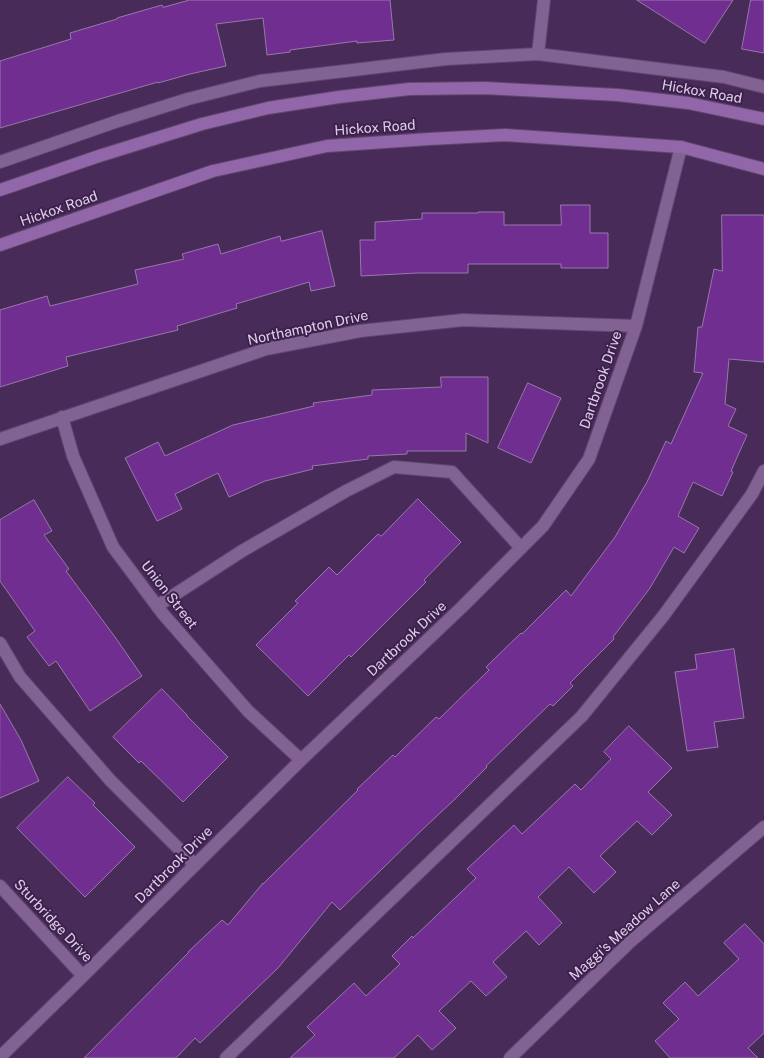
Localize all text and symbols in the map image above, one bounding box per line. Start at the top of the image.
street label: Hickox Road [661,77,743,107]
street label: Hickox Road [334,117,416,139]
street label: Hickox Road [18,188,100,230]
street label: Northampton Drive [246,307,370,349]
street label: Dartbrook Drive [576,329,626,431]
street label: Union Street [137,558,201,632]
street label: Dartbrook Drive [364,598,450,680]
street label: Dartbrook Drive [132,823,216,907]
street label: Sturbridge Drive [10,876,96,966]
street label: Maggi's Meadow Lane [566,876,684,984]

